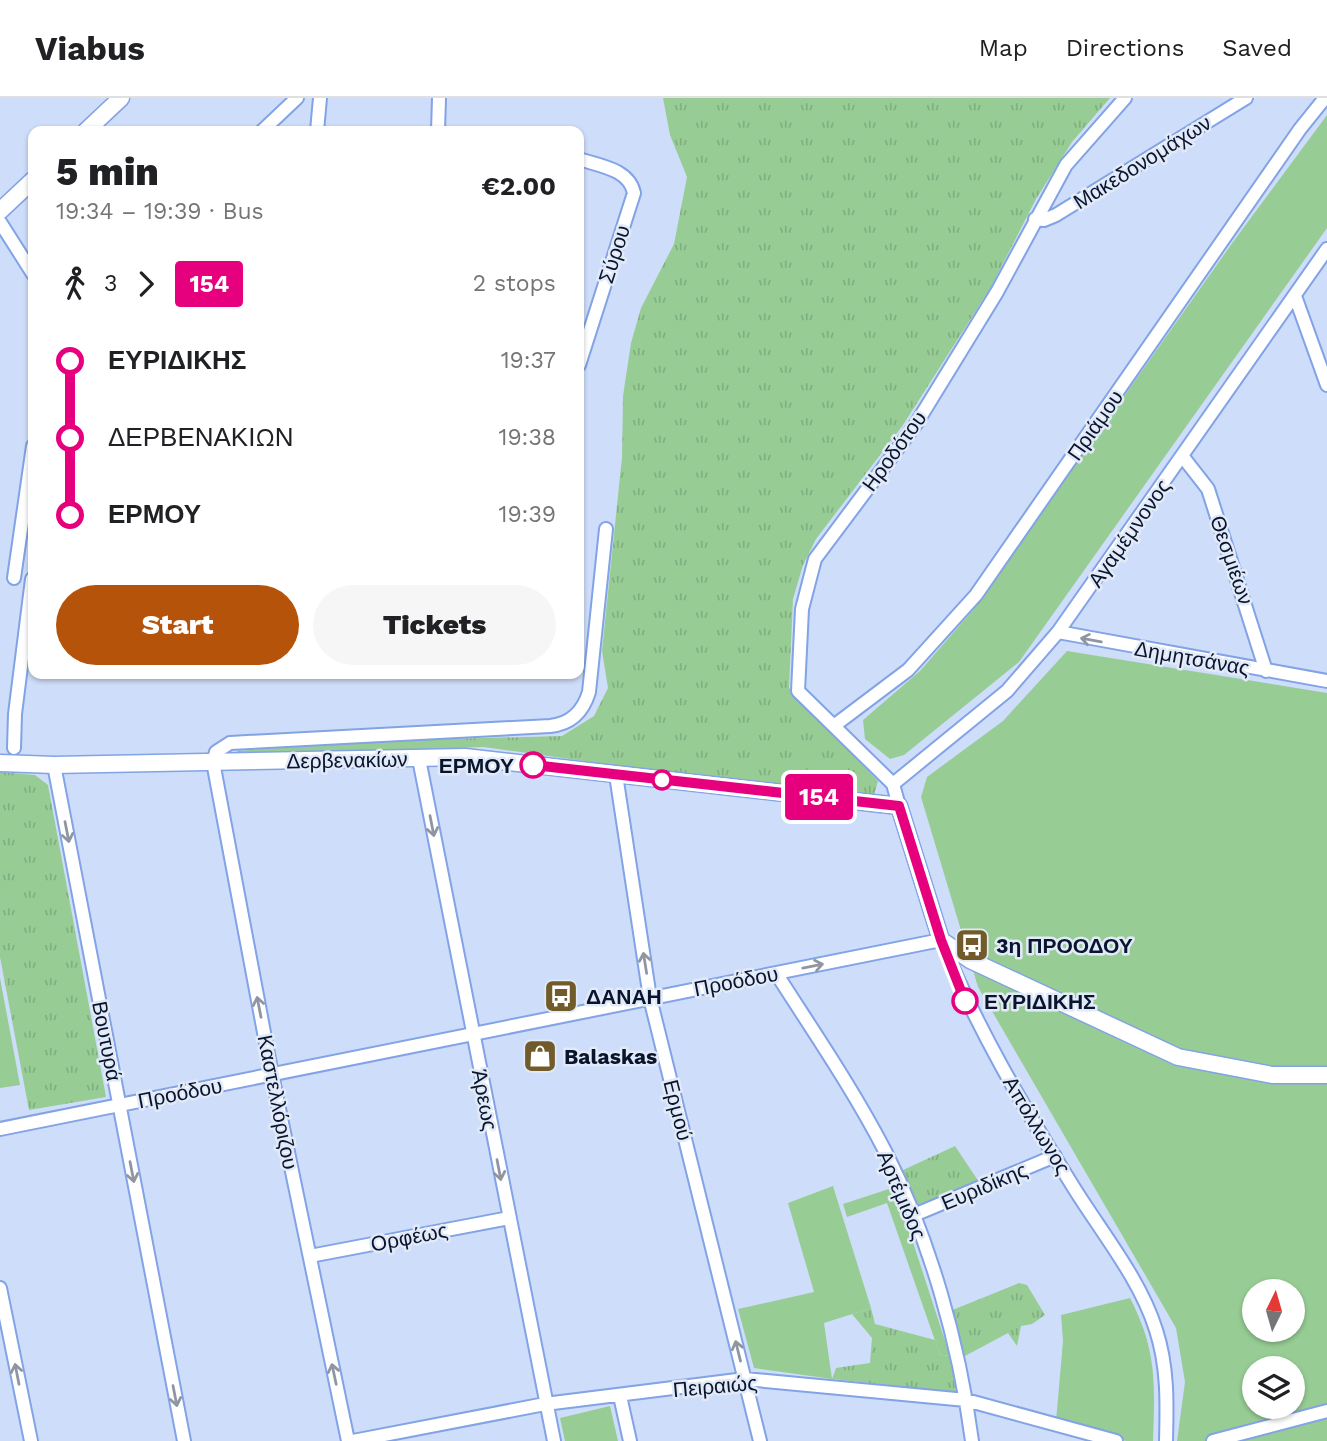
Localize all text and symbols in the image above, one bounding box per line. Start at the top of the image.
text: Viabus [35,29,145,68]
text: Map [979,34,1028,62]
text: Directions [1066,34,1184,62]
text: Saved [1222,34,1292,62]
street label: Μακεδονομάχων [1069,110,1215,214]
text: 5 min [56,150,159,194]
text: €2.00 [481,171,556,201]
text: 19:34 – 19:39 · Bus [56,198,264,225]
street label: Σύρου [593,222,635,286]
icon: walk [56,265,94,303]
icon: forward [127,265,165,303]
text: 3 [104,270,117,297]
text: 154 [189,270,229,298]
text: 2 stops [473,270,556,297]
text: ΕΥΡΙΔΙΚΗΣ [108,345,246,375]
text: 19:37 [501,347,556,374]
street label: Πριάμου [1062,385,1128,465]
street label: Ηροδότου [857,406,931,496]
text: ΔΕΡΒΕΝΑΚΙΩΝ [108,422,294,452]
text: 19:38 [498,424,556,451]
street label: Αγαμέμνονος [1083,474,1175,592]
text: ΕΡΜΟΥ [108,499,201,529]
text: 19:39 [498,501,556,528]
street label: Θεσμιέων [1205,512,1259,608]
button: Start [56,585,299,665]
button: Tickets [313,585,556,665]
one-way arrow [1080,632,1103,646]
street label: Δημητσάνας [1133,636,1251,680]
street label: Δερβενακίων [286,746,408,774]
marker: ΕΡΜΟΥ [520,752,546,778]
place label: ΕΡΜΟΥ [439,753,514,778]
unlabelled marker [652,770,672,790]
line badge: 154 [779,774,859,820]
text: 154 [799,783,839,811]
one-way arrow [425,814,439,837]
one-way arrow [61,820,75,843]
bus stop icon: 3η ΠΡΟΟΔΟΥ [953,926,991,964]
place label: 3η ΠΡΟΟΔΟΥ [996,933,1133,958]
one-way arrow [638,952,651,975]
one-way arrow [801,958,824,972]
street label: Προόδου [692,961,780,1001]
bus stop icon: ΔΑΝΑΗ [542,977,580,1015]
place label: ΔΑΝΑΗ [586,984,662,1009]
marker: ΕΥΡΙΔΙΚΗΣ [952,988,978,1014]
place label: ΕΥΡΙΔΙΚΗΣ [984,989,1096,1014]
one-way arrow [252,996,266,1019]
street label: Βουτυρά [87,999,127,1083]
street label: Καστελλόριζου [253,1033,303,1171]
shop icon: Balaskas [521,1037,559,1075]
place label: Balaskas [564,1044,657,1069]
street label: Άρεως [467,1067,503,1133]
street label: Απόλλωνος [998,1071,1076,1179]
street label: Προόδου [136,1073,224,1113]
street label: Ερμού [658,1077,698,1143]
street label: Αρτέμιδος [872,1147,932,1243]
street label: Ευριδίκης [937,1157,1031,1215]
one-way arrow [493,1158,506,1181]
one-way arrow [126,1161,140,1183]
street label: Ορφέως [368,1217,450,1257]
north arrow [1242,1279,1306,1342]
map controls [1242,1279,1305,1419]
one-way arrow [731,1340,744,1363]
button: layers [1242,1356,1305,1419]
one-way arrow [10,1363,24,1386]
one-way arrow [327,1363,341,1386]
street label: Πειραιώς [672,1370,758,1402]
one-way arrow [169,1384,182,1407]

